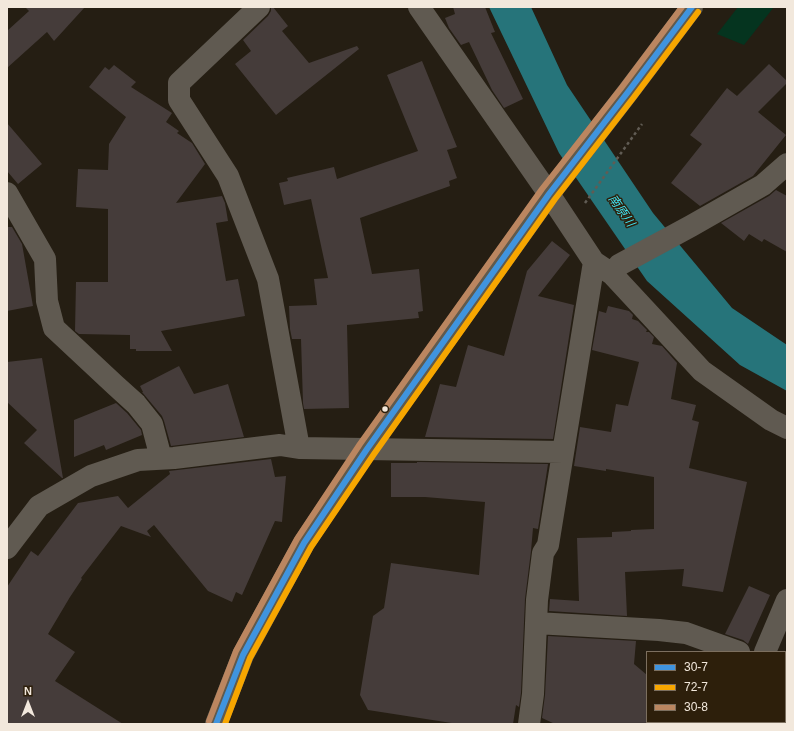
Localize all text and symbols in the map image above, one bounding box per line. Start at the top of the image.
water label: 南原川 [605,192,637,230]
unlabelled marker [380,404,390,414]
legend [646,651,786,723]
text: 30-7 [684,660,708,674]
text: 72-7 [684,680,708,694]
north arrow [8,683,48,723]
text: N [24,685,32,697]
text: 30-8 [684,700,708,714]

